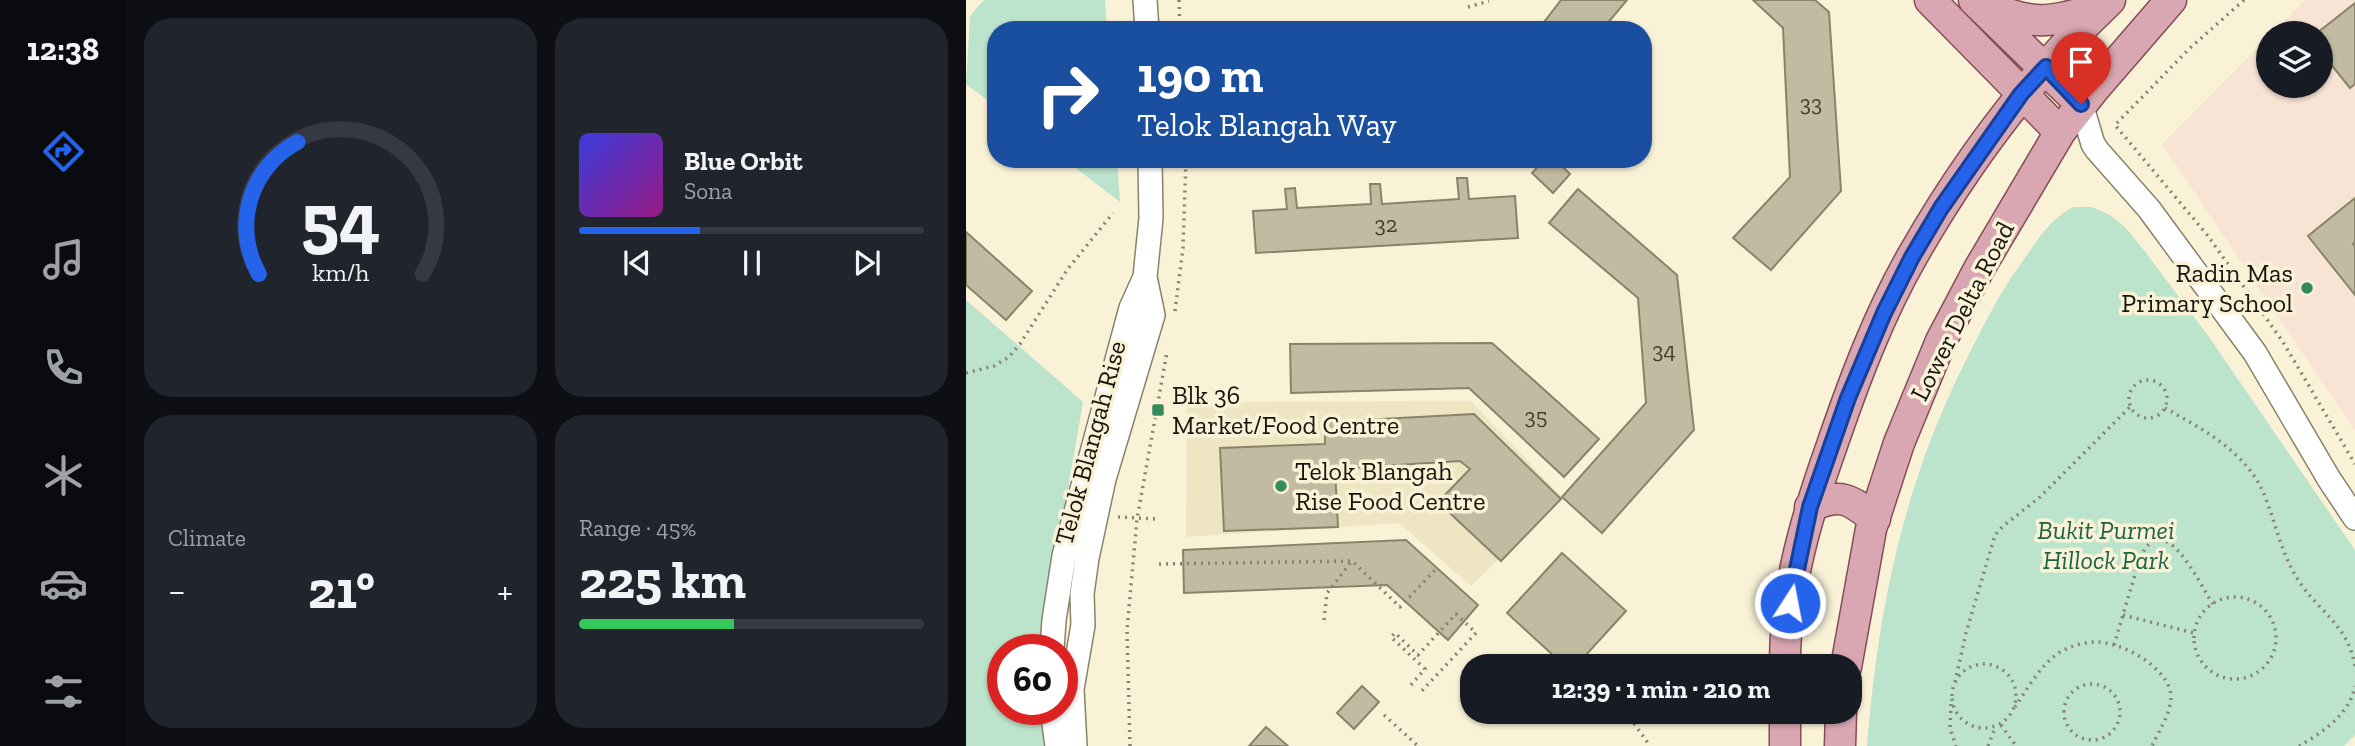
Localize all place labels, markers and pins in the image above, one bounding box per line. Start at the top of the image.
pin [2051,32,2111,104]
place label: Radin Mas Primary School [2121,257,2293,319]
marker: Radin Mas Primary School [2299,280,2315,296]
place label: Blk 36 Market/Food Centre [1172,379,1399,441]
marker: Blk 36 Market/Food Centre [1150,402,1166,418]
place label: Telok Blangah Rise Food Centre [1295,455,1485,517]
marker: Telok Blangah Rise Food Centre [1273,478,1289,494]

